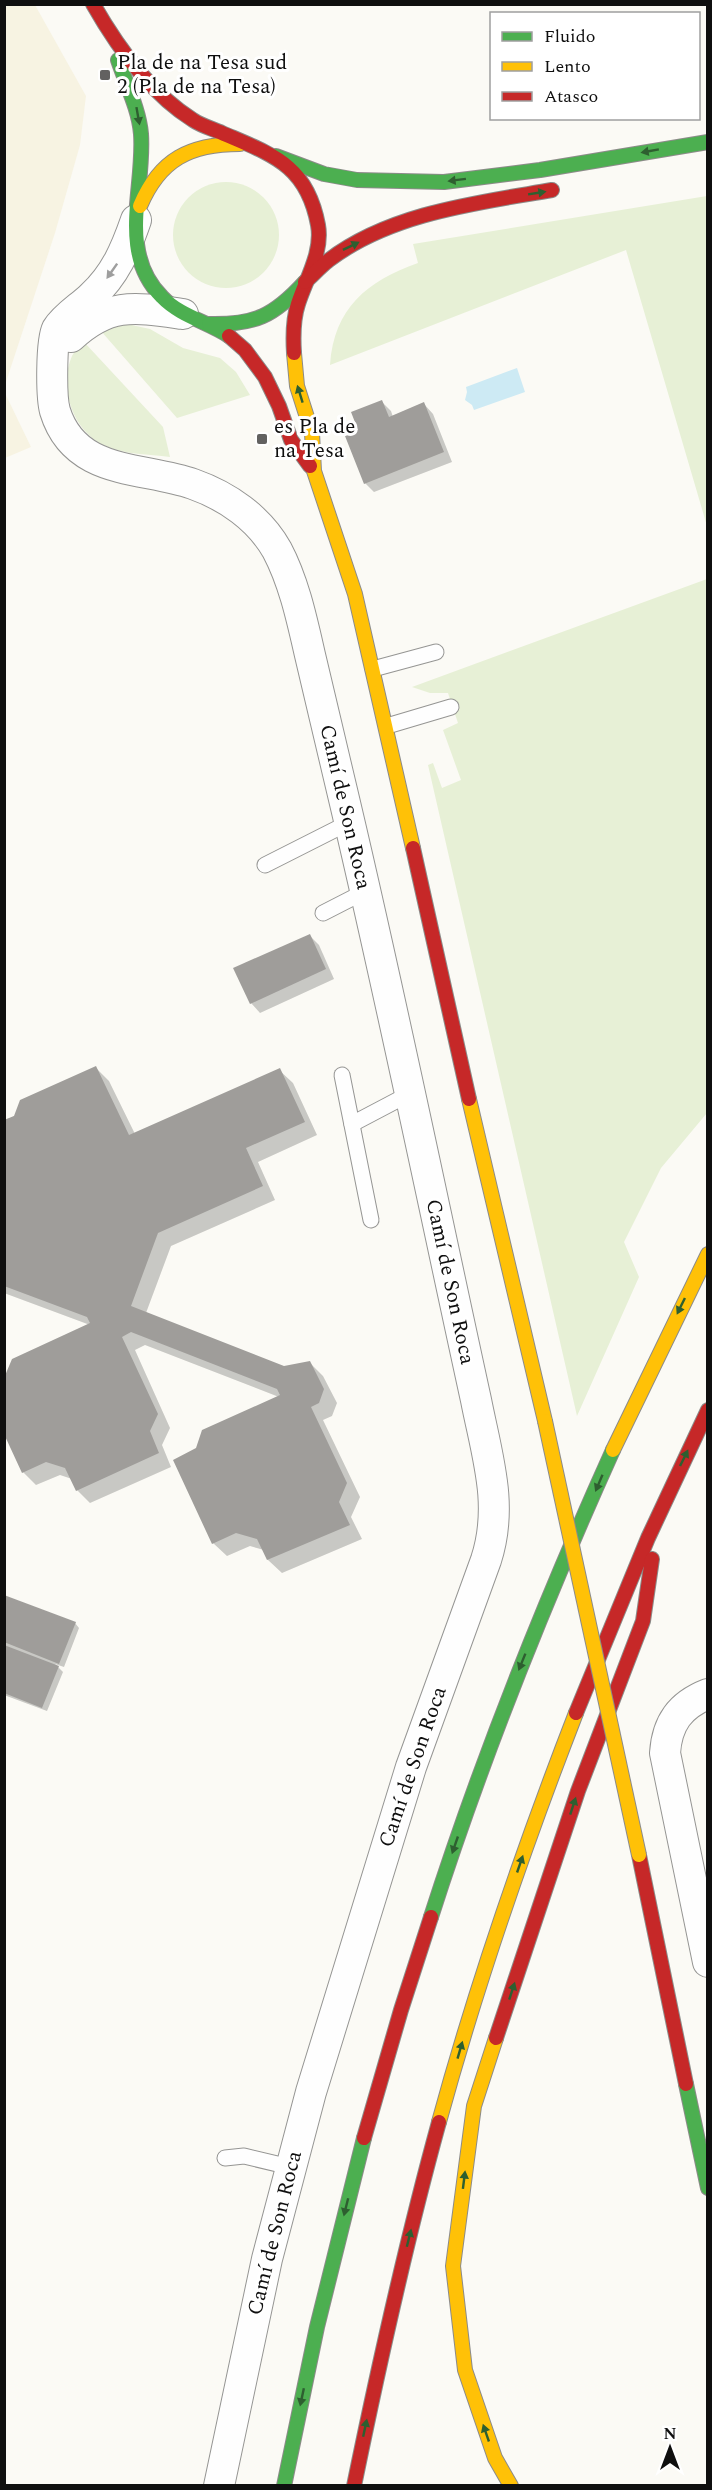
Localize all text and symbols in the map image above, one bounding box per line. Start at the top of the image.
legend [490,12,700,120]
text: Fluido [544,23,596,50]
place label: Pla de na Tesa sud 2 (Pla de na Tesa) [117,47,287,103]
text: Lento [544,53,591,80]
marker: Pla de na Tesa sud 2 (Pla de na Tesa) [98,68,112,82]
text: Atasco [544,83,598,110]
one-way arrow [134,107,143,126]
one-way arrow [640,147,659,156]
one-way arrow [447,175,466,185]
one-way arrow [528,188,547,197]
one-way arrow [342,242,359,251]
one-way arrow [106,263,118,279]
one-way arrow [294,385,304,403]
place label: es Pla de na Tesa [274,411,355,467]
marker: es Pla de na Tesa [255,432,269,446]
street label: Camí de Son Roca [310,721,380,893]
street label: Camí de Son Roca [417,1196,483,1368]
one-way arrow [676,1298,685,1315]
one-way arrow [679,1450,688,1467]
one-way arrow [594,1474,603,1491]
one-way arrow [517,1654,527,1672]
street label: Camí de Son Roca [370,1681,456,1852]
one-way arrow [569,1797,578,1815]
one-way arrow [449,1836,459,1854]
one-way arrow [516,1855,526,1873]
one-way arrow [508,1982,517,2000]
one-way arrow [456,2041,466,2059]
street label: Camí de Son Roca [239,2147,311,2319]
one-way arrow [460,2170,469,2189]
one-way arrow [341,2198,351,2216]
one-way arrow [405,2229,415,2247]
one-way arrow [297,2388,306,2407]
north arrow [640,2418,700,2478]
one-way arrow [361,2419,371,2437]
text: N [663,2422,677,2446]
one-way arrow [481,2424,491,2442]

